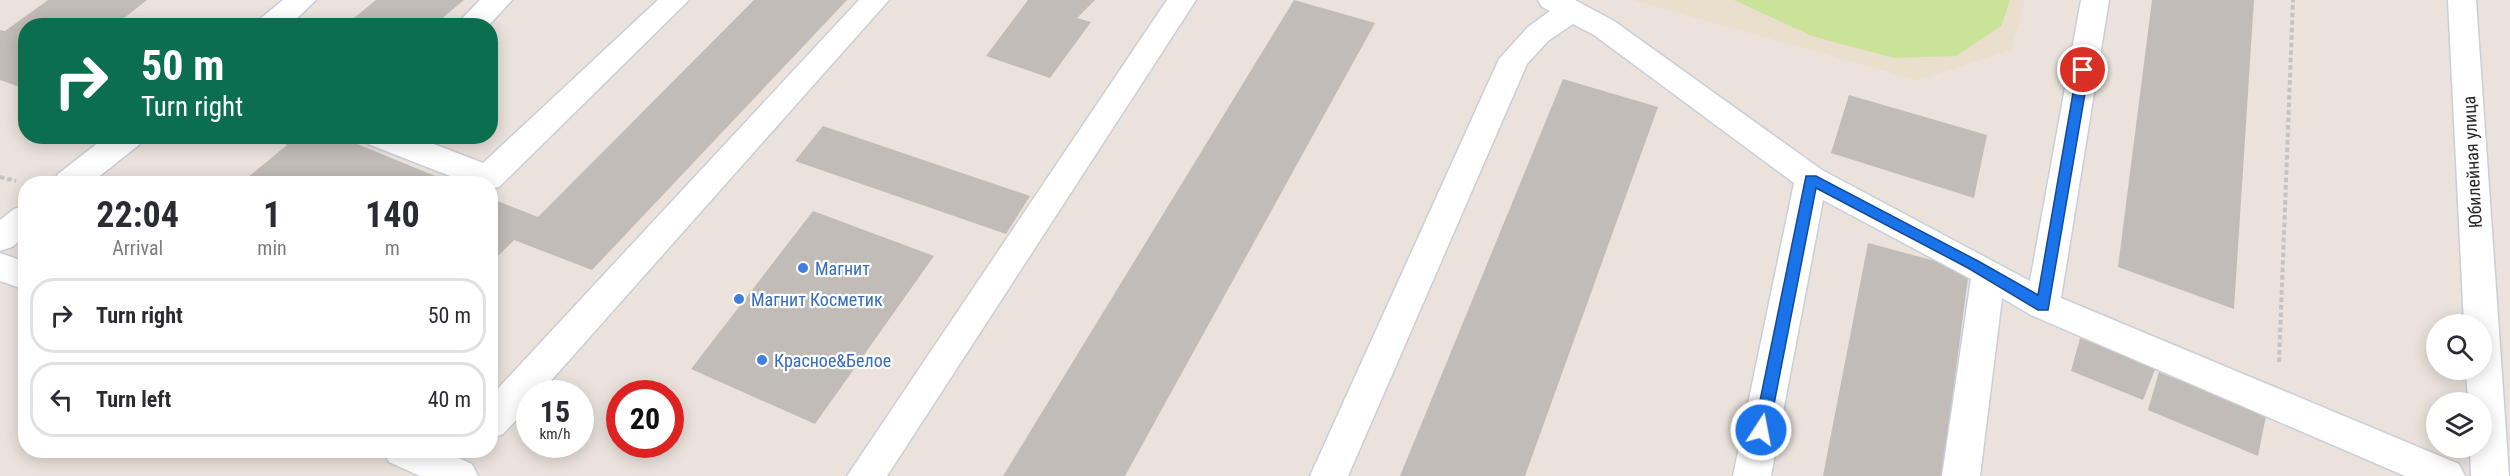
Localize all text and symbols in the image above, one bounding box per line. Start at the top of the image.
text: 50 m [141,41,224,90]
icon: right [42,42,120,120]
pin [2057,44,2108,95]
icon: arrive [2066,53,2099,86]
text: Turn right [141,91,243,123]
street label: Юбилейная улица [2458,95,2486,229]
text: 22:04 [96,194,179,236]
text: 1 [263,194,281,236]
text: 140 [365,194,420,236]
text: Arrival [112,236,163,260]
text: min [257,236,287,260]
text: m [385,236,400,260]
place label: Магнит [815,258,870,279]
marker: Магнит [796,261,810,275]
place label: Магнит Косметик [751,289,883,310]
marker: Магнит Косметик [732,292,746,306]
icon: right [45,299,78,332]
text: Turn right [96,303,183,328]
text: 50 m [428,303,471,328]
map controls [2426,314,2492,458]
button: search [2426,314,2492,380]
place label: Красное&Белое [774,350,891,371]
marker: Красное&Белое [755,353,769,367]
speed limit sign: 20 [606,380,684,458]
icon: left [45,383,78,416]
text: Turn left [96,387,171,412]
text: 40 m [428,387,471,412]
button: layers [2426,392,2492,458]
text: 15 [540,394,570,429]
position arrow [1729,398,1793,462]
text: km/h [540,425,570,443]

